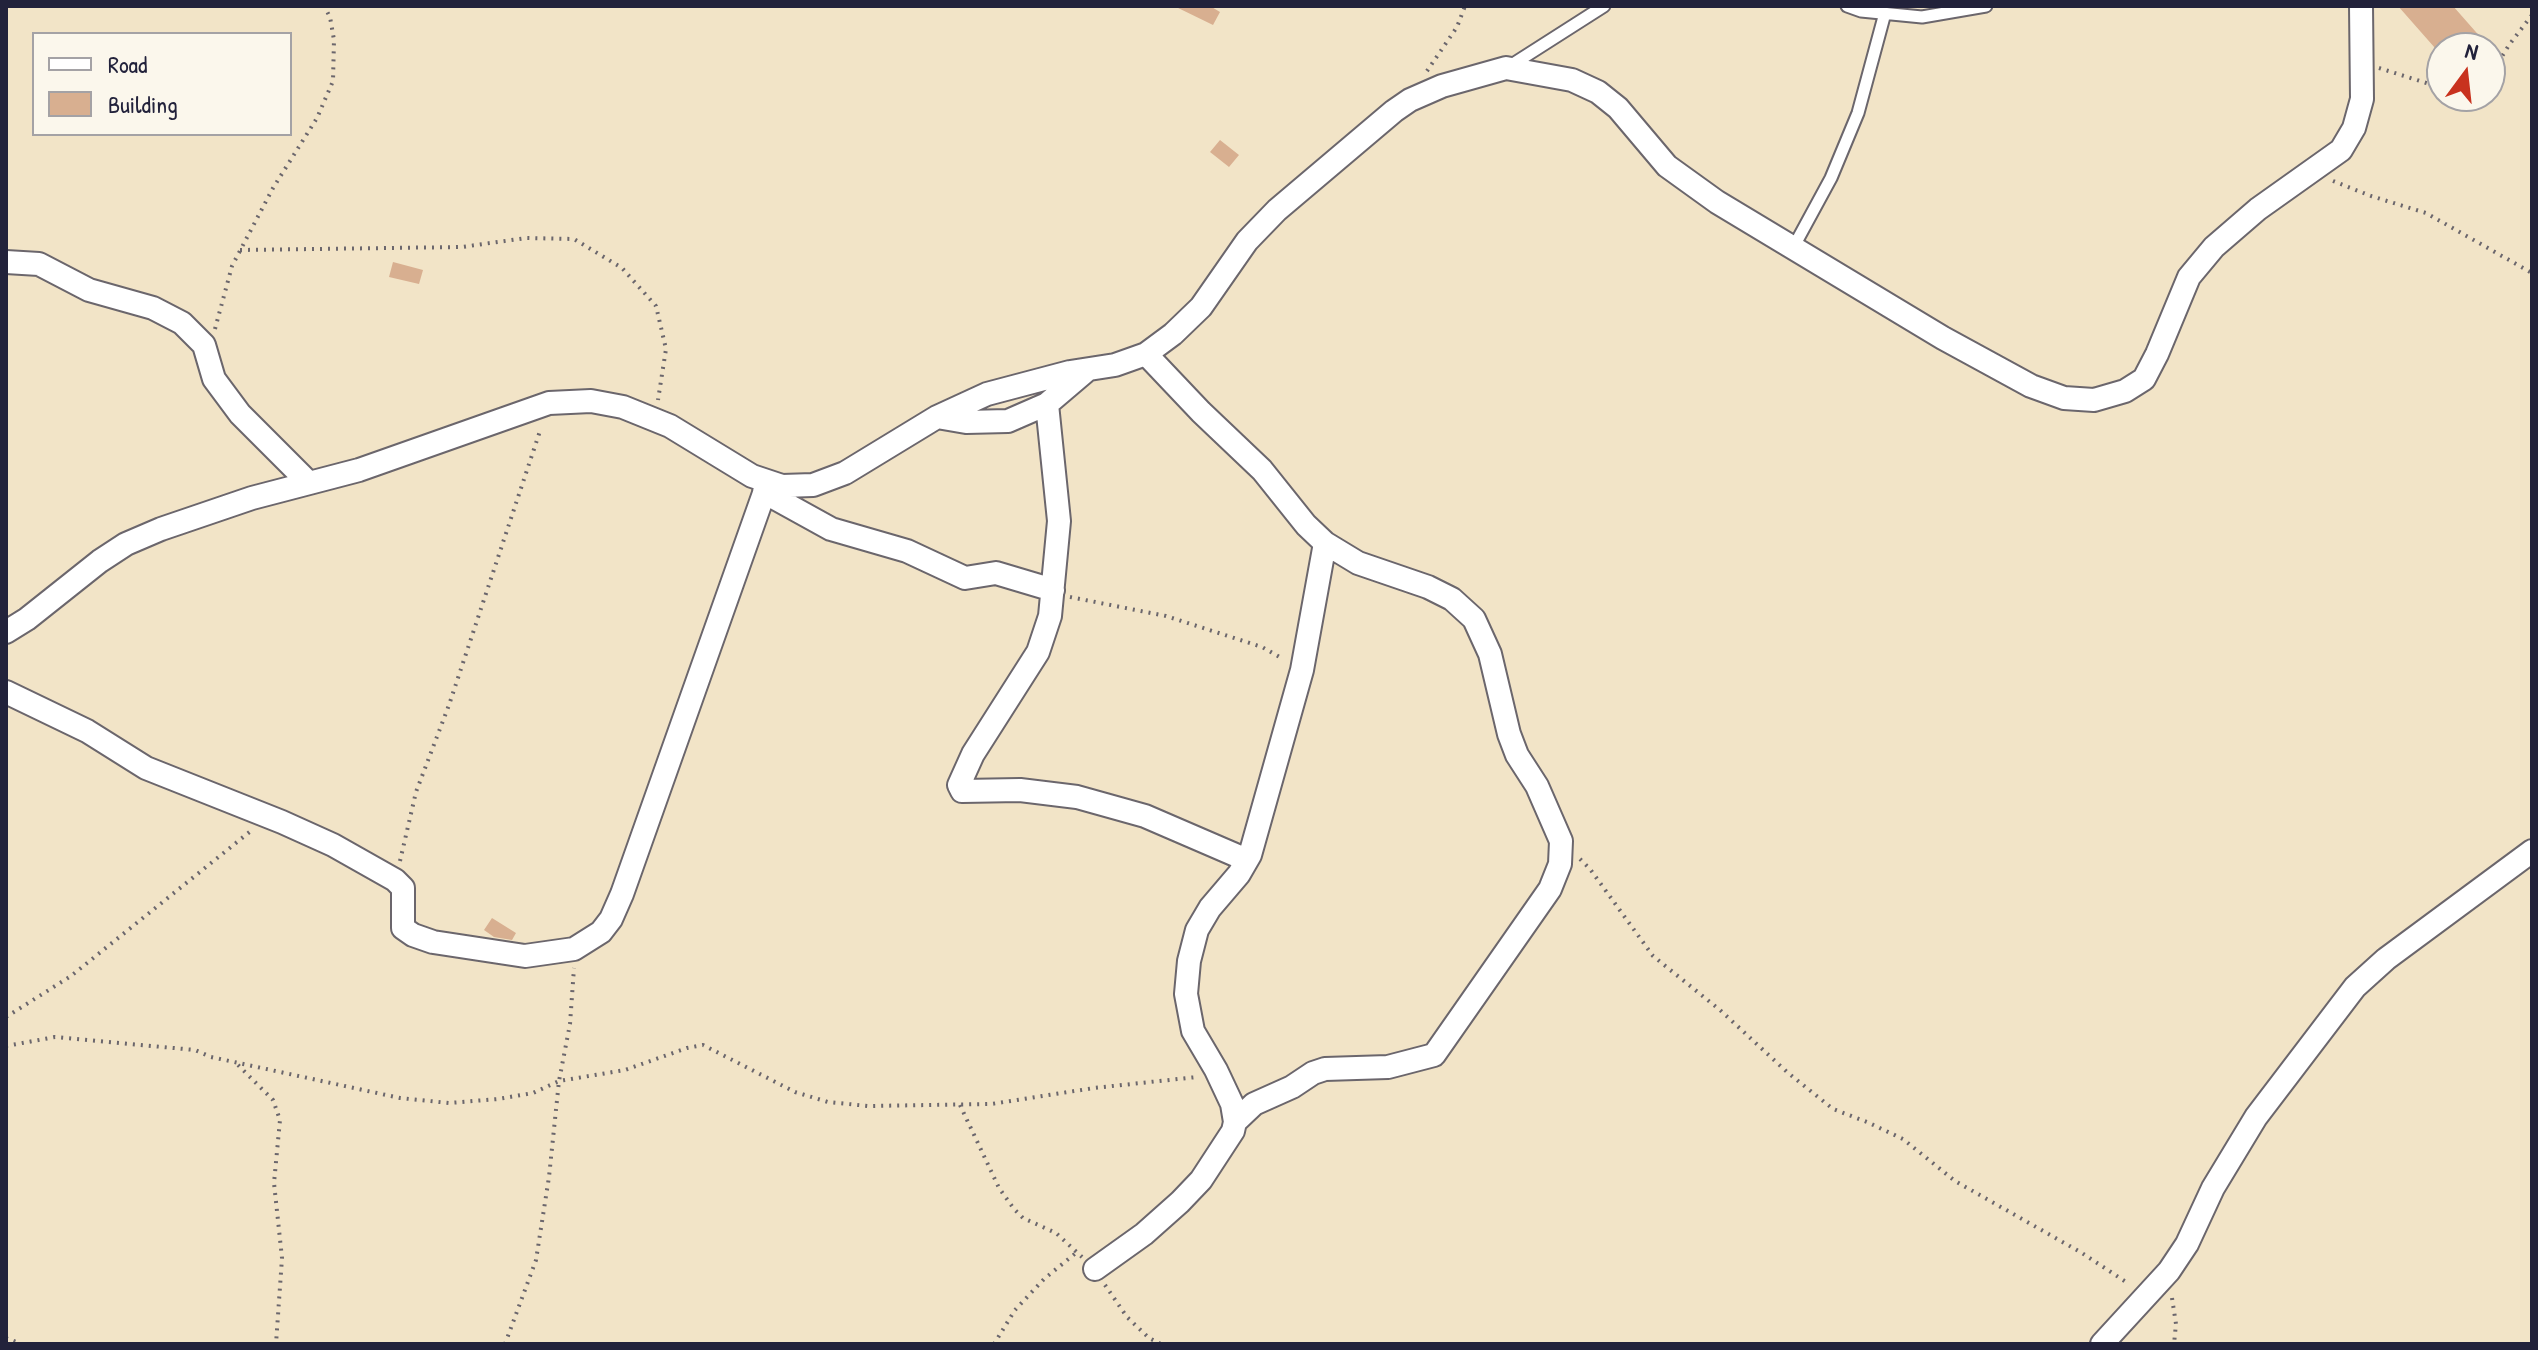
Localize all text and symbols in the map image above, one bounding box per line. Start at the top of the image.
legend [32,32,292,136]
north arrow [2426,32,2506,112]
text: N [2462,35,2481,67]
text: Road [108,48,147,80]
text: Building [108,88,178,120]

